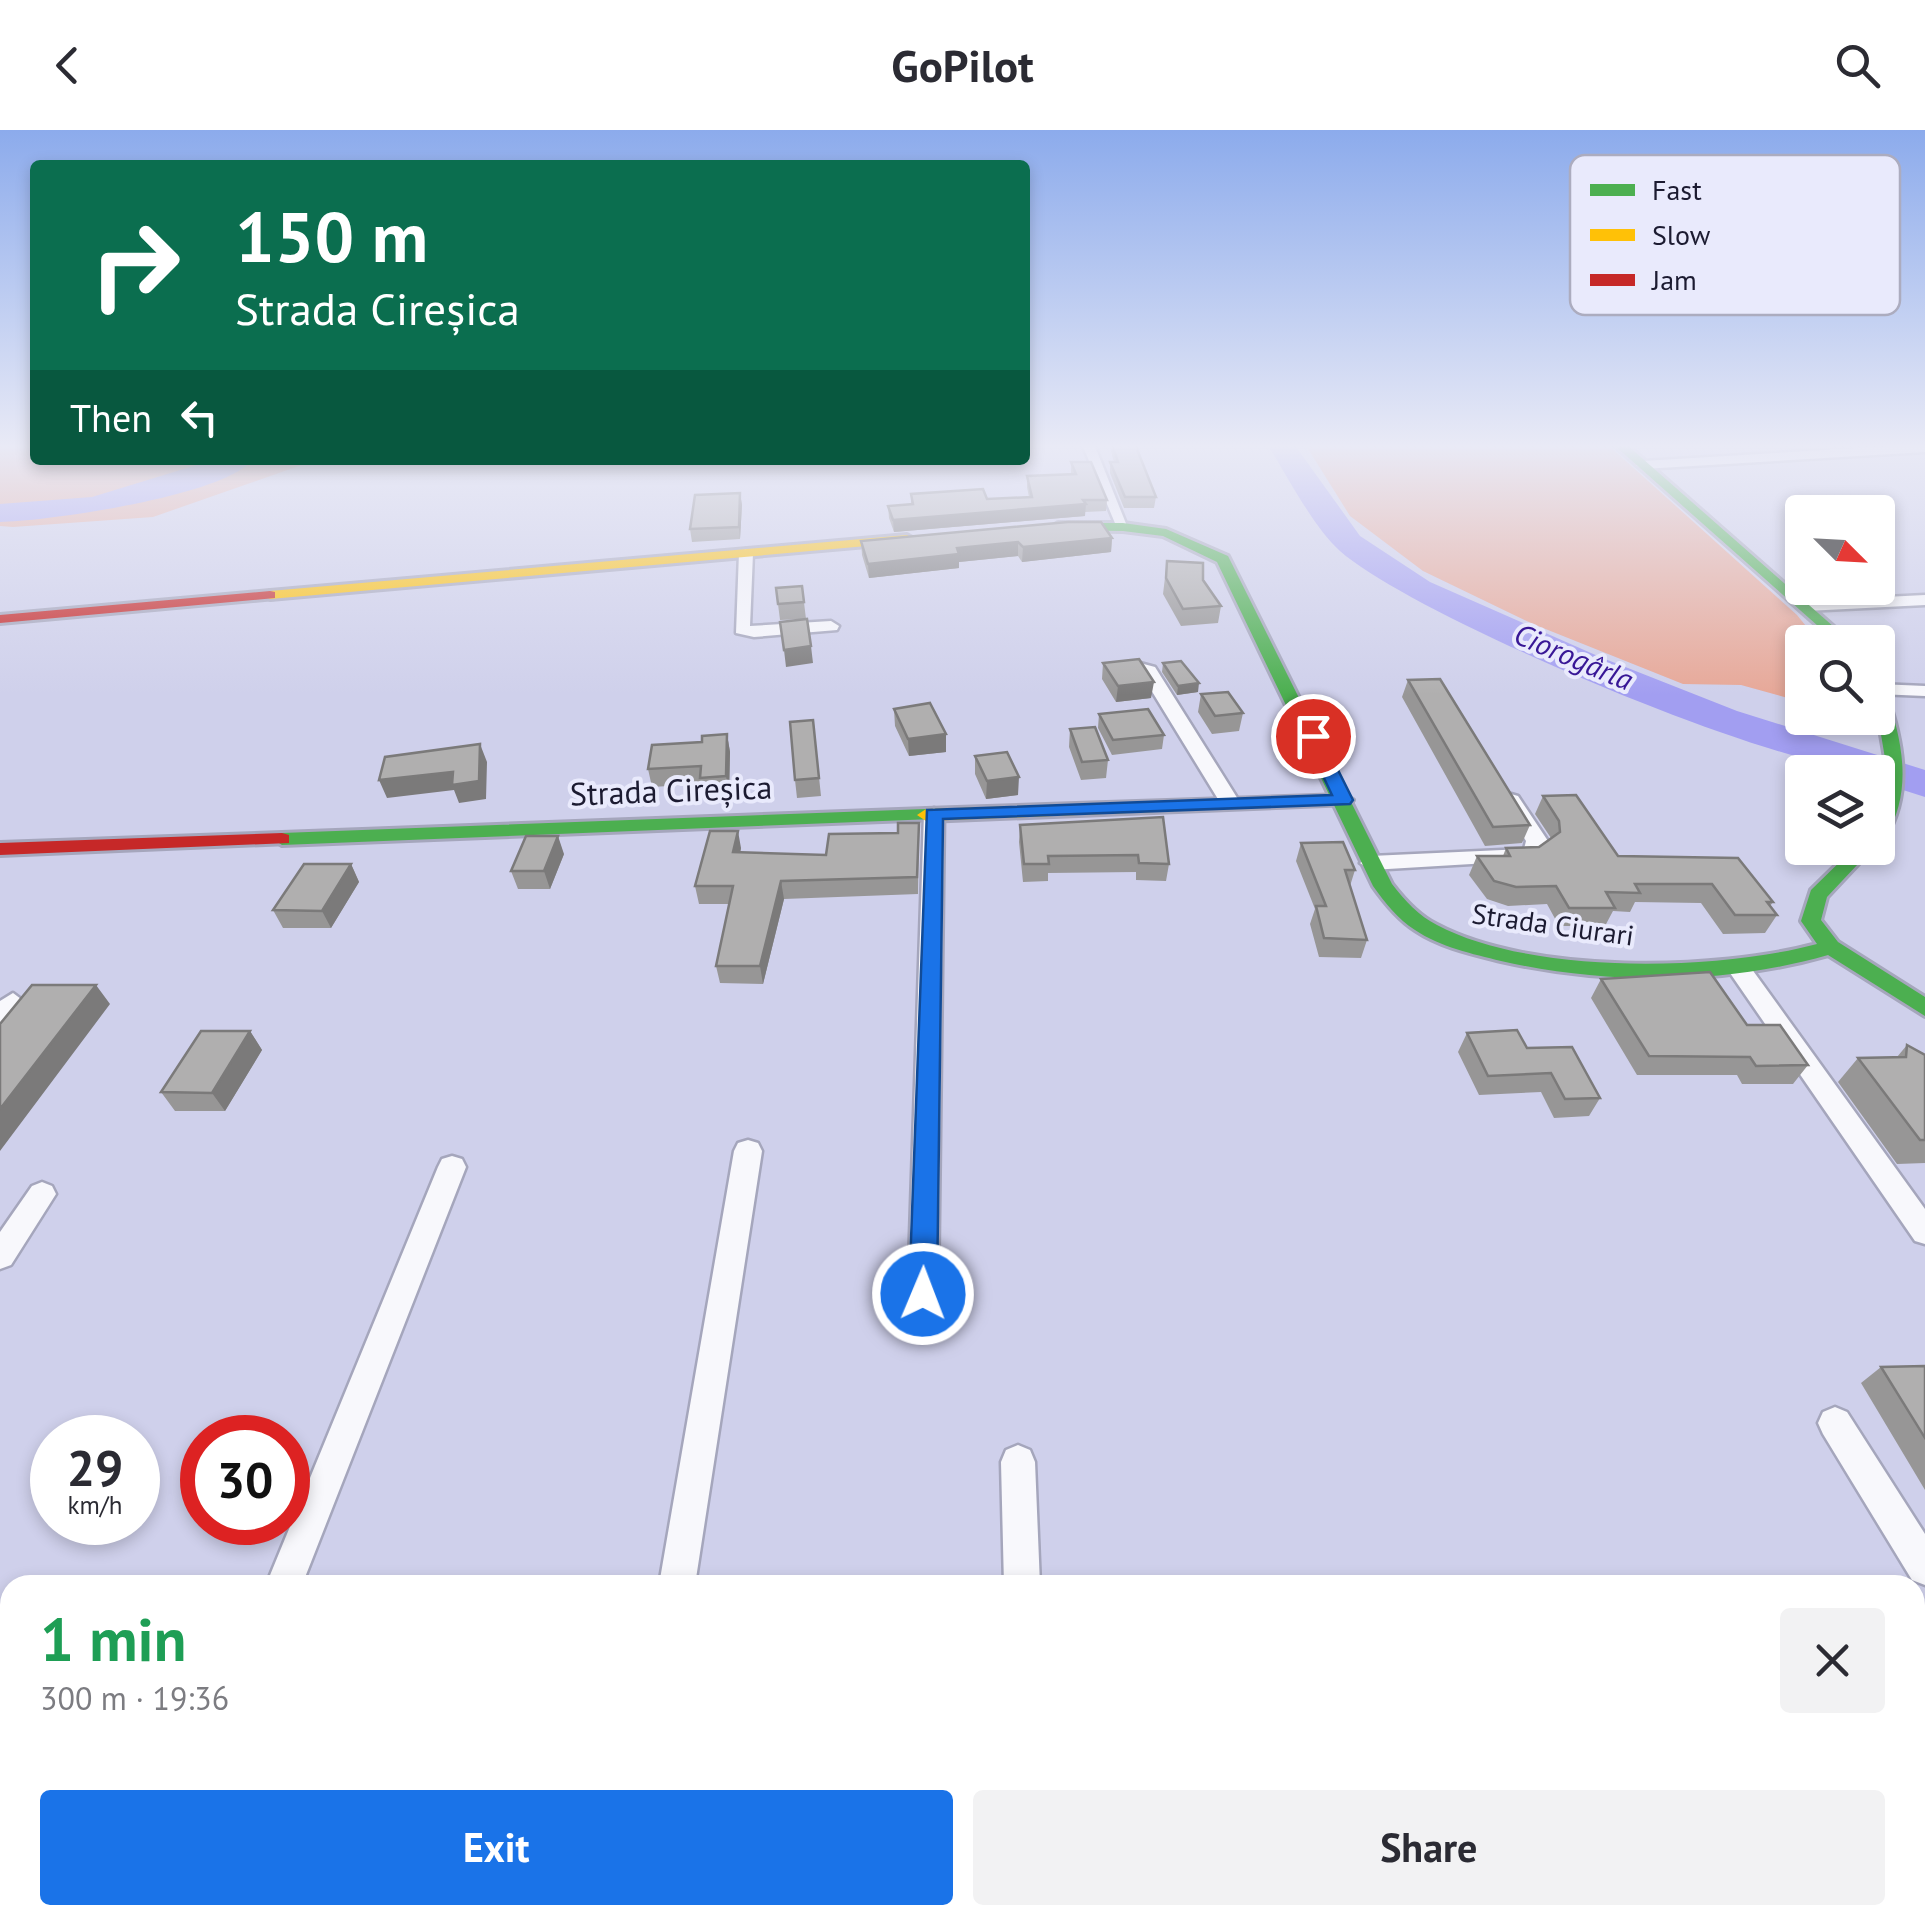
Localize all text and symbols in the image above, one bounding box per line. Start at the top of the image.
text: GoPilot [891,36,1034,94]
icon: back [40,38,95,93]
icon: search [1830,38,1885,93]
legend [1570,155,1900,315]
text: Fast [1652,171,1702,208]
text: 150 m [235,191,428,281]
icon: right [70,200,200,330]
text: Slow [1652,216,1711,253]
text: Jam [1651,261,1697,298]
text: Strada Cireșica [235,279,520,337]
icon: left [172,390,227,445]
text: Then [70,393,152,442]
north arrow [1785,495,1895,605]
map controls [1785,495,1895,865]
water label: Ciorogârla [1509,614,1640,699]
button: search [1785,625,1895,735]
pin [1271,694,1356,779]
icon: arrive [1286,709,1341,764]
button: layers [1785,755,1895,865]
street label: Strada Cireșica [569,765,773,815]
street label: Strada Ciurari [1470,894,1636,954]
position arrow [871,1242,975,1346]
speed limit sign: 30 [180,1415,310,1545]
text: 29 [67,1435,123,1500]
text: km/h [68,1489,122,1521]
text: 1 min [40,1600,186,1678]
button: close [1780,1608,1885,1713]
text: 300 m · 19:36 [40,1677,229,1719]
button: Exit [40,1790,953,1905]
button: Share [973,1790,1885,1905]

